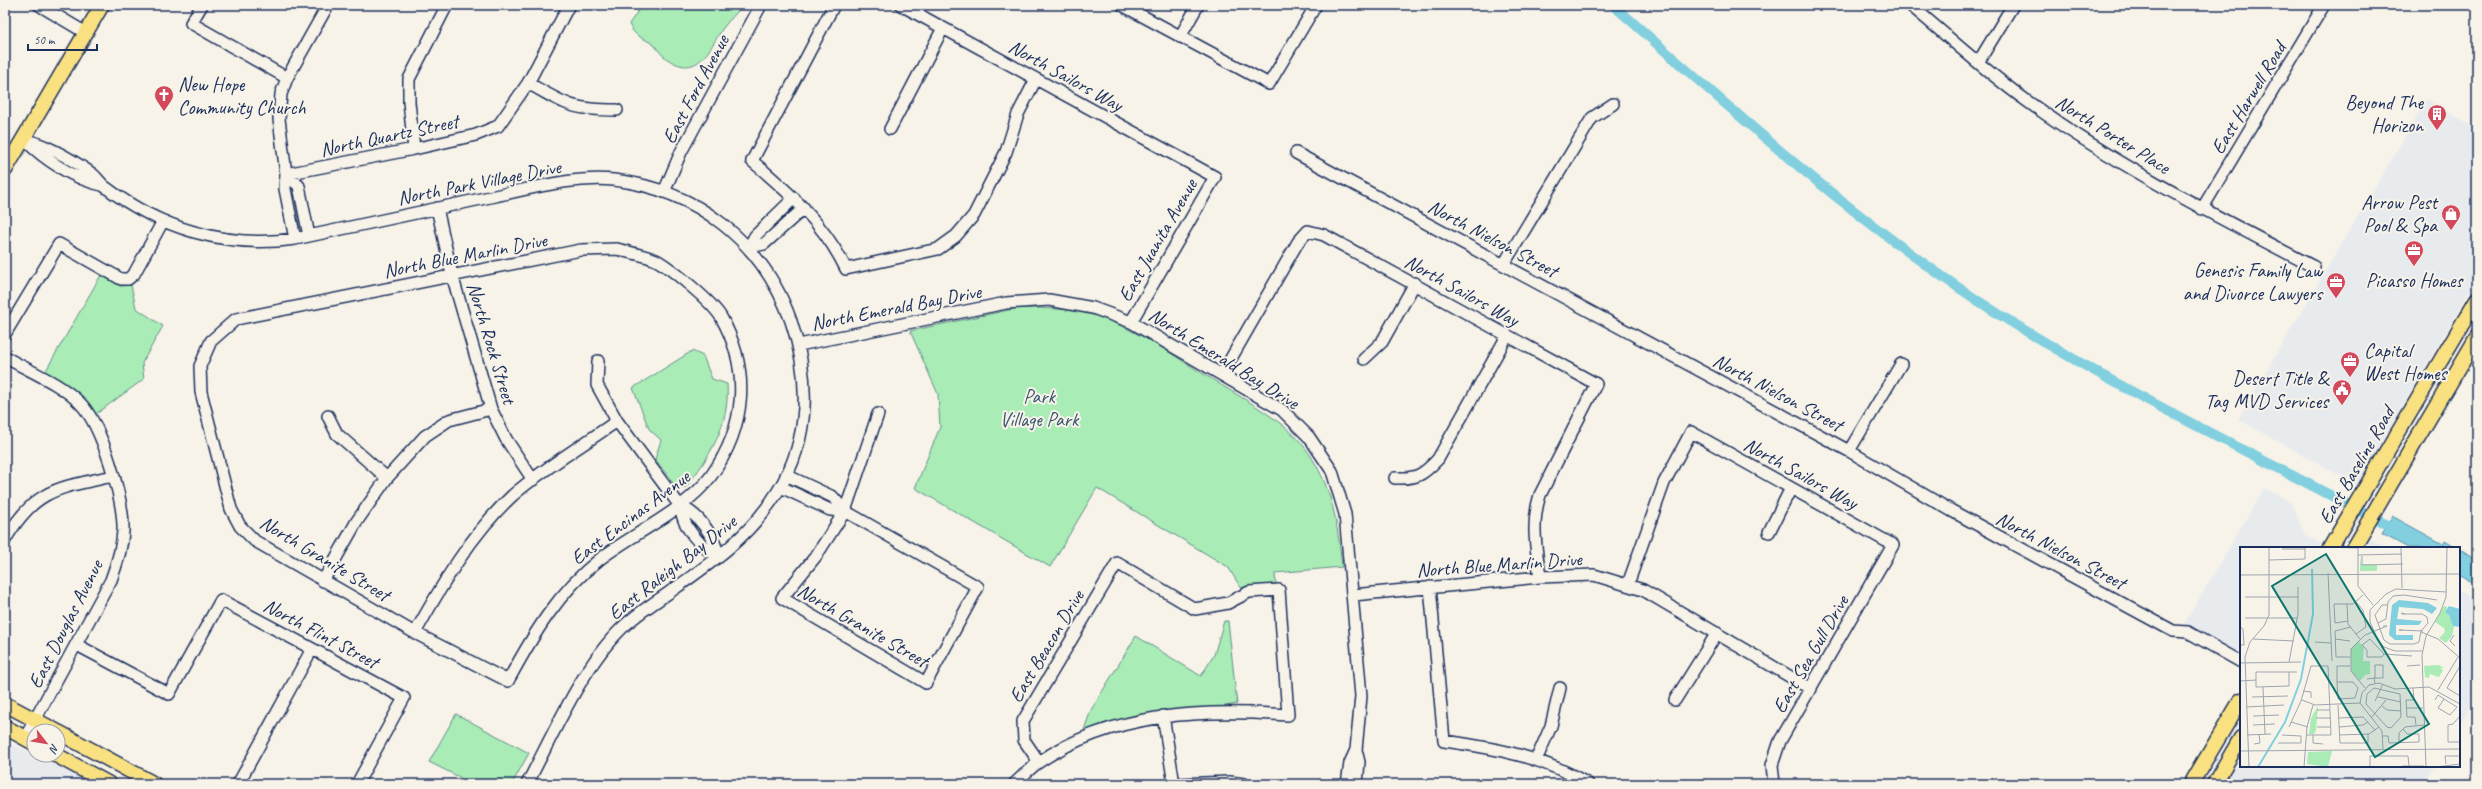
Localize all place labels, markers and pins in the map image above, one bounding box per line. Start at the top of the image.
place label: New Hope Community Church [178,72,306,120]
church icon: New Hope Community Church [153,84,175,112]
place label: Beyond The Horizon [2345,90,2424,138]
building icon: Beyond The Horizon [2426,103,2448,131]
place label: Arrow Pest Pool & Spa [2361,190,2439,238]
shop icon: Arrow Pest Pool & Spa [2440,203,2462,231]
office icon: Picasso Homes [2403,239,2425,267]
place label: Genesis Family Law and Divorce Lawyers [2183,258,2324,306]
place label: Picasso Homes [2366,268,2465,293]
office icon: Genesis Family Law and Divorce Lawyers [2325,271,2347,299]
place label: Capital West Homes [2364,338,2448,386]
office icon: Capital West Homes [2339,350,2361,378]
place label: Desert Title & Tag MVD Services [2205,366,2331,414]
public building icon: Desert Title & Tag MVD Services [2331,378,2353,406]

